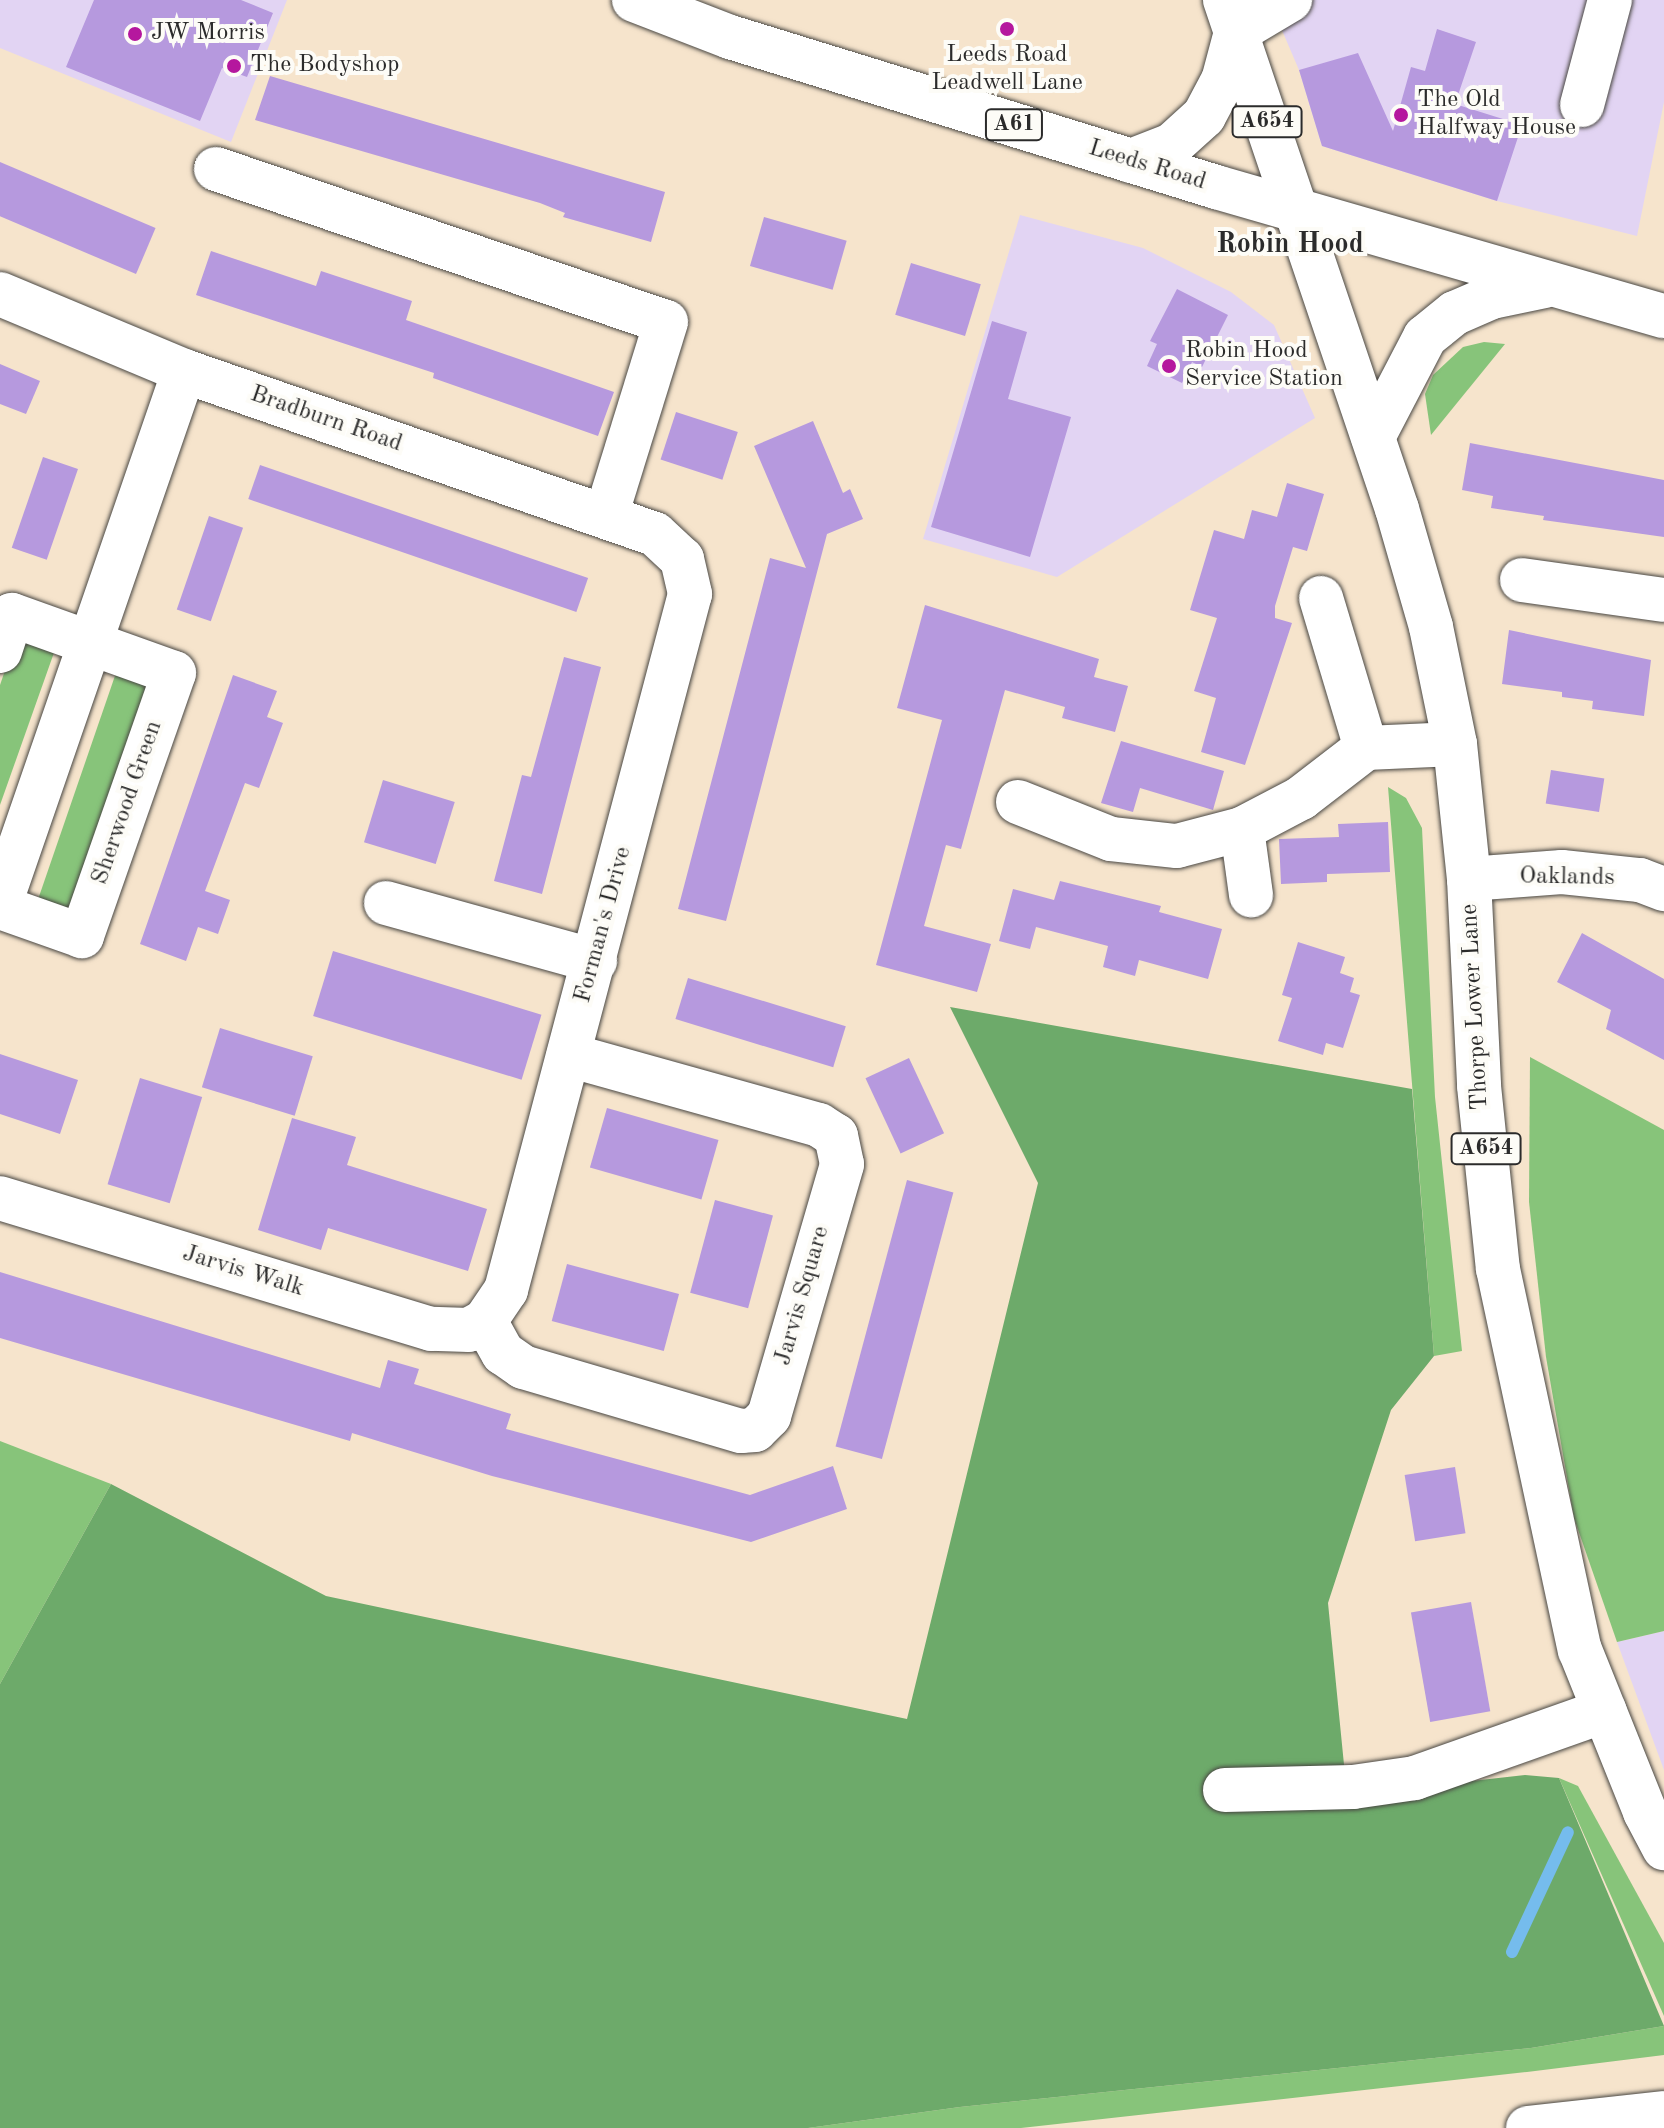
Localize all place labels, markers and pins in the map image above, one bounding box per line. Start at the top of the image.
place label: JW Morris [151,20,265,48]
marker: Leeds Road Leadwell Lane [998,20,1016,38]
marker: JW Morris [126,25,144,43]
place label: Leeds Road Leadwell Lane [931,42,1083,98]
place label: The Bodyshop [250,52,399,80]
marker: The Bodyshop [225,57,243,75]
place label: The Old Halfway House [1417,87,1576,143]
marker: The Old Halfway House [1392,106,1410,124]
place label: Robin Hood Service Station [1185,338,1343,394]
marker: Robin Hood Service Station [1160,357,1178,375]

